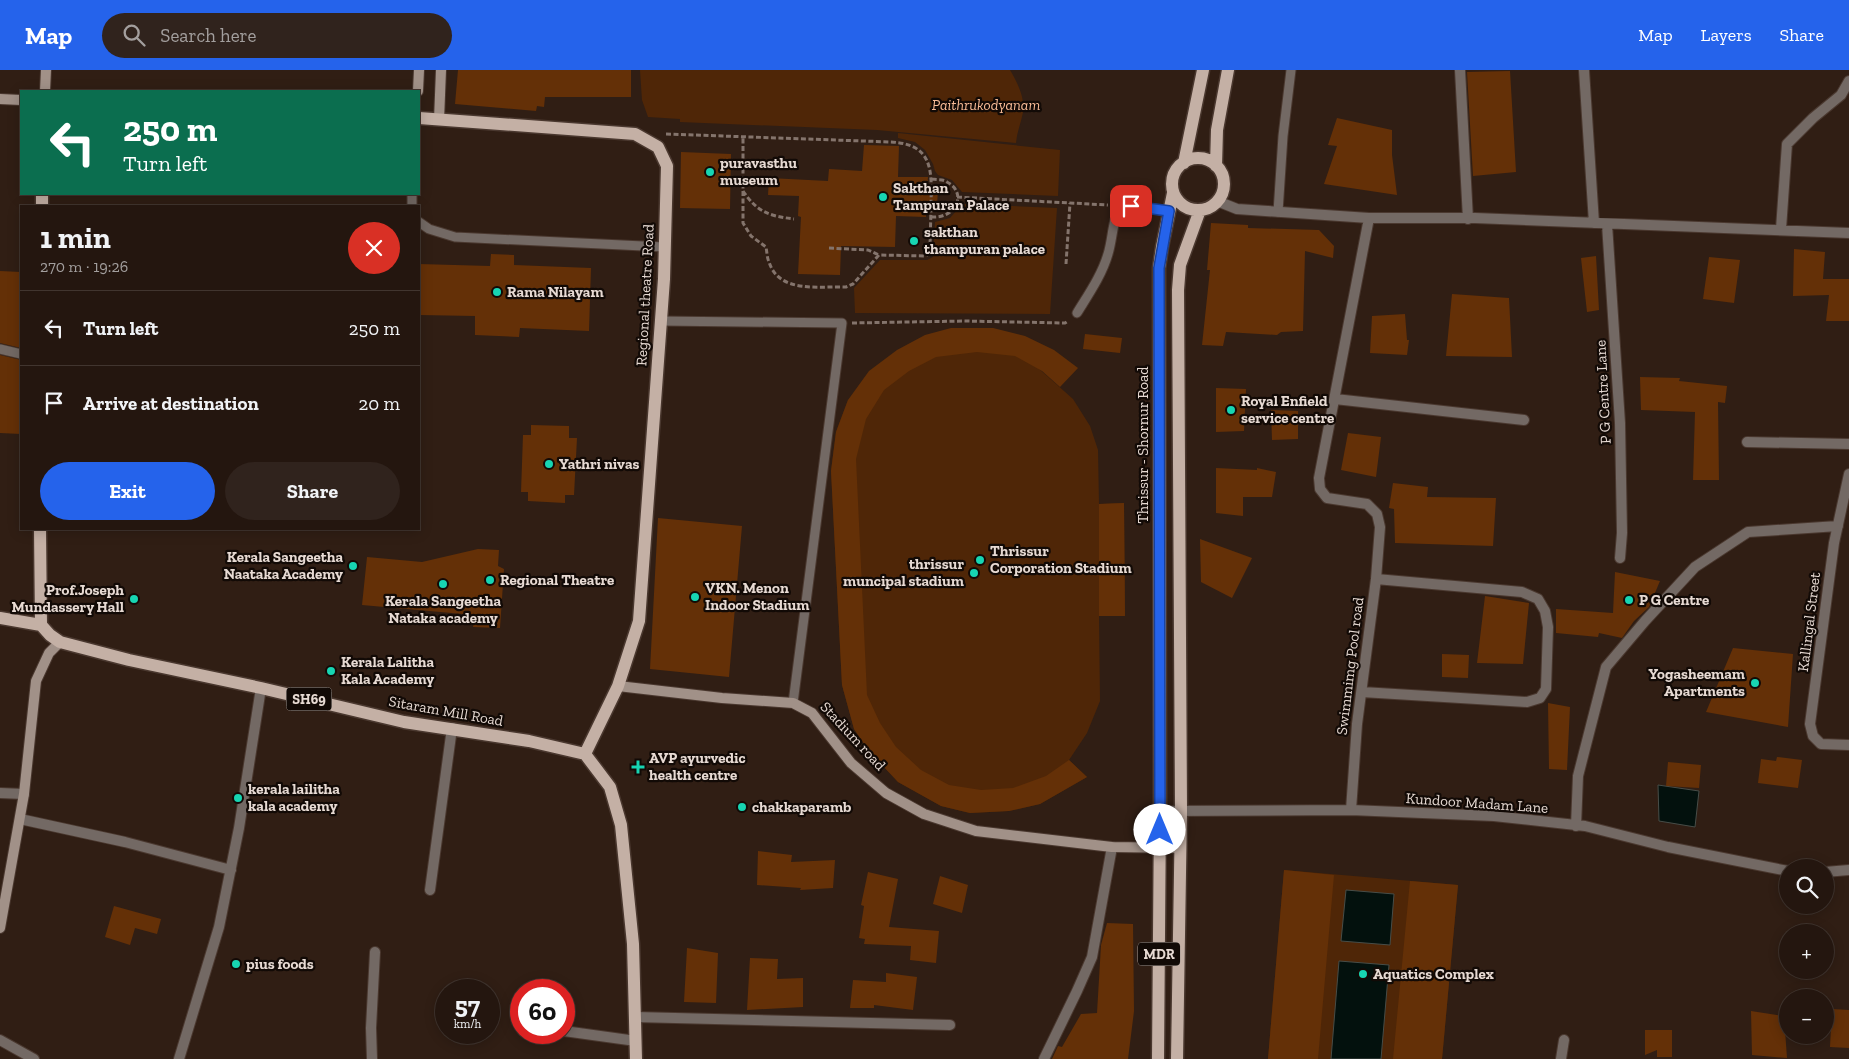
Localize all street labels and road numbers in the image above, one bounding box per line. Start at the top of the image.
street label: Regional theatre Road [632,223,658,367]
street label: P G Centre Lane [1591,340,1615,444]
street label: Thrissur - Shornur Road [1134,366,1152,523]
street label: Kallingal Street [1794,571,1824,673]
street label: Swimmimg Pool road [1333,595,1367,736]
road number: SH69 [286,688,332,710]
street label: Sitaram Mill Road [387,692,505,730]
street label: Stadium road [817,698,890,775]
street label: Kundoor Madam Lane [1405,789,1549,817]
road number: MDR [1138,942,1180,966]

